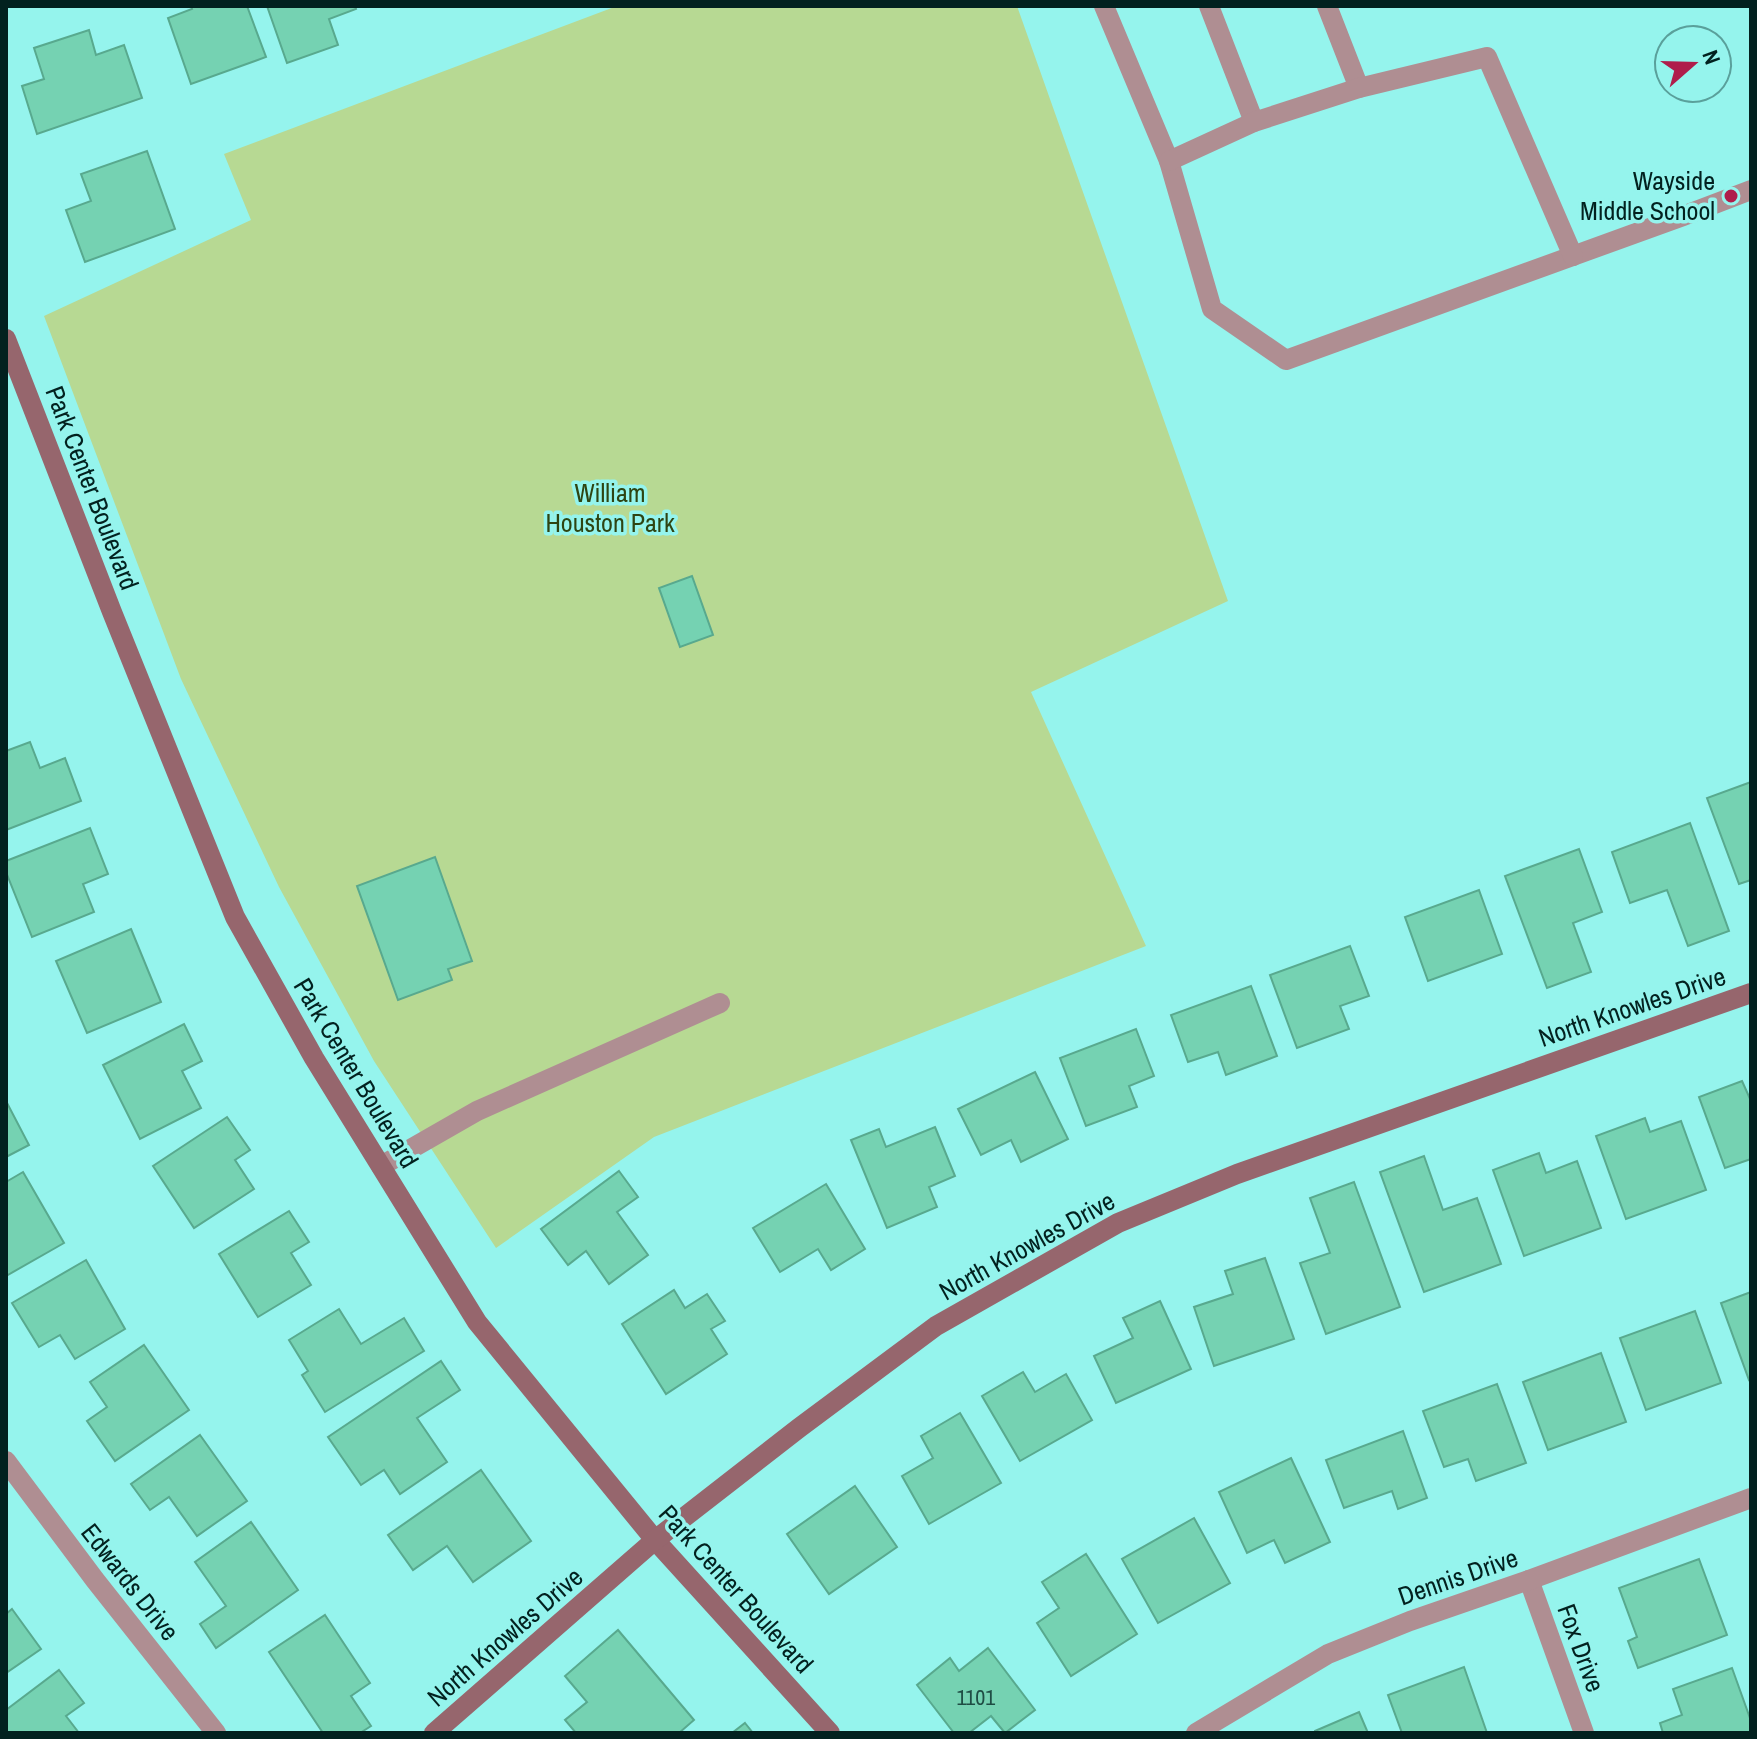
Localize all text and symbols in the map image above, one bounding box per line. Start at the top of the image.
north arrow [1653,24,1733,104]
text: N [1695,46,1728,68]
place label: Wayside Middle School [1580,163,1715,228]
marker: Wayside Middle School [1722,187,1740,205]
street label: Park Center Boulevard [37,381,147,595]
park label: William Houston Park [545,475,675,540]
street label: North Knowles Drive [1534,958,1730,1055]
street label: Park Center Boulevard [286,971,427,1174]
street label: North Knowles Drive [933,1183,1121,1308]
street label: Park Center Boulevard [651,1497,822,1681]
street label: Edwards Drive [74,1516,187,1648]
street label: Dennis Drive [1393,1540,1522,1613]
street label: North Knowles Drive [419,1559,590,1714]
street label: Fox Drive [1549,1599,1614,1697]
house number: 1101 [957,1682,995,1712]

